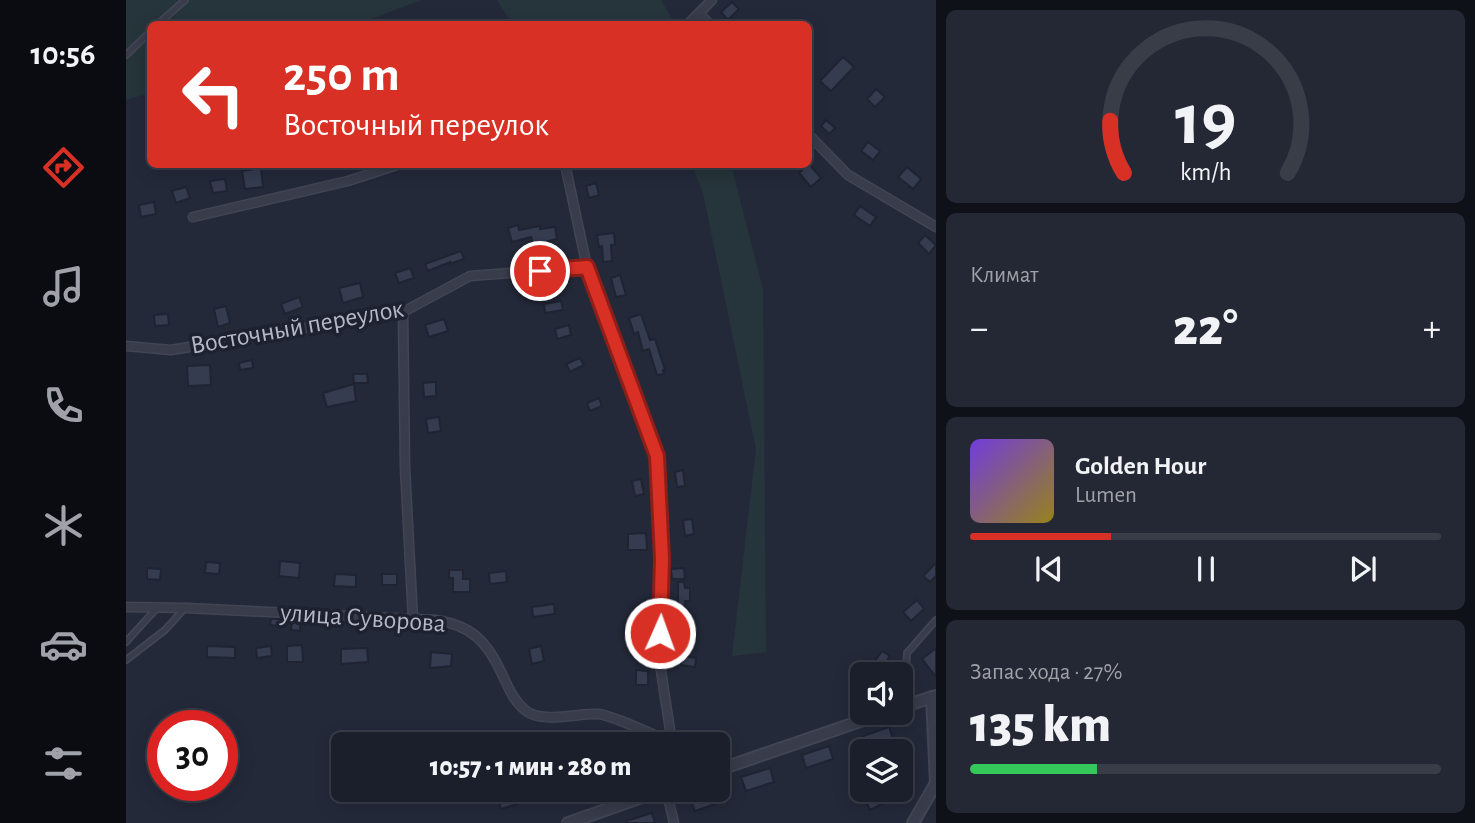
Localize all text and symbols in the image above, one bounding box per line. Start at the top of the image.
text: 10:56 [31,38,95,70]
icon: left [168,49,259,140]
text: 250 m [283,51,400,100]
text: 19 [1175,85,1236,158]
text: Восточный переулок [283,109,549,141]
icon: directions [39,143,88,192]
text: km/h [1180,159,1231,184]
pin [510,241,570,301]
icon: arrive [521,252,559,290]
icon: music [39,262,88,311]
text: Климат [970,264,1039,287]
street label: Восточный переулок [188,295,406,359]
text: 22° [1173,302,1238,354]
text: − [970,310,988,348]
text: + [1423,310,1441,348]
icon: phone [39,381,88,430]
text: Golden Hour [1075,453,1206,479]
text: Lumen [1075,484,1137,507]
icon: climate [39,501,88,550]
icon: previous [1030,550,1068,588]
icon: pause [1187,550,1225,588]
icon: next [1344,550,1382,588]
position arrow [623,596,697,670]
street label: улица Суворова [278,599,447,637]
icon: car [39,620,88,669]
text: Запас хода · 27% [970,661,1122,684]
map controls [850,662,913,802]
button: sound [850,662,913,725]
text: 135 km [970,699,1111,751]
speed limit sign: 30 [147,710,238,801]
icon: filters [39,739,88,788]
button: layers [850,739,913,802]
text: 10:57 · 1 мин · 280 m [430,754,631,780]

